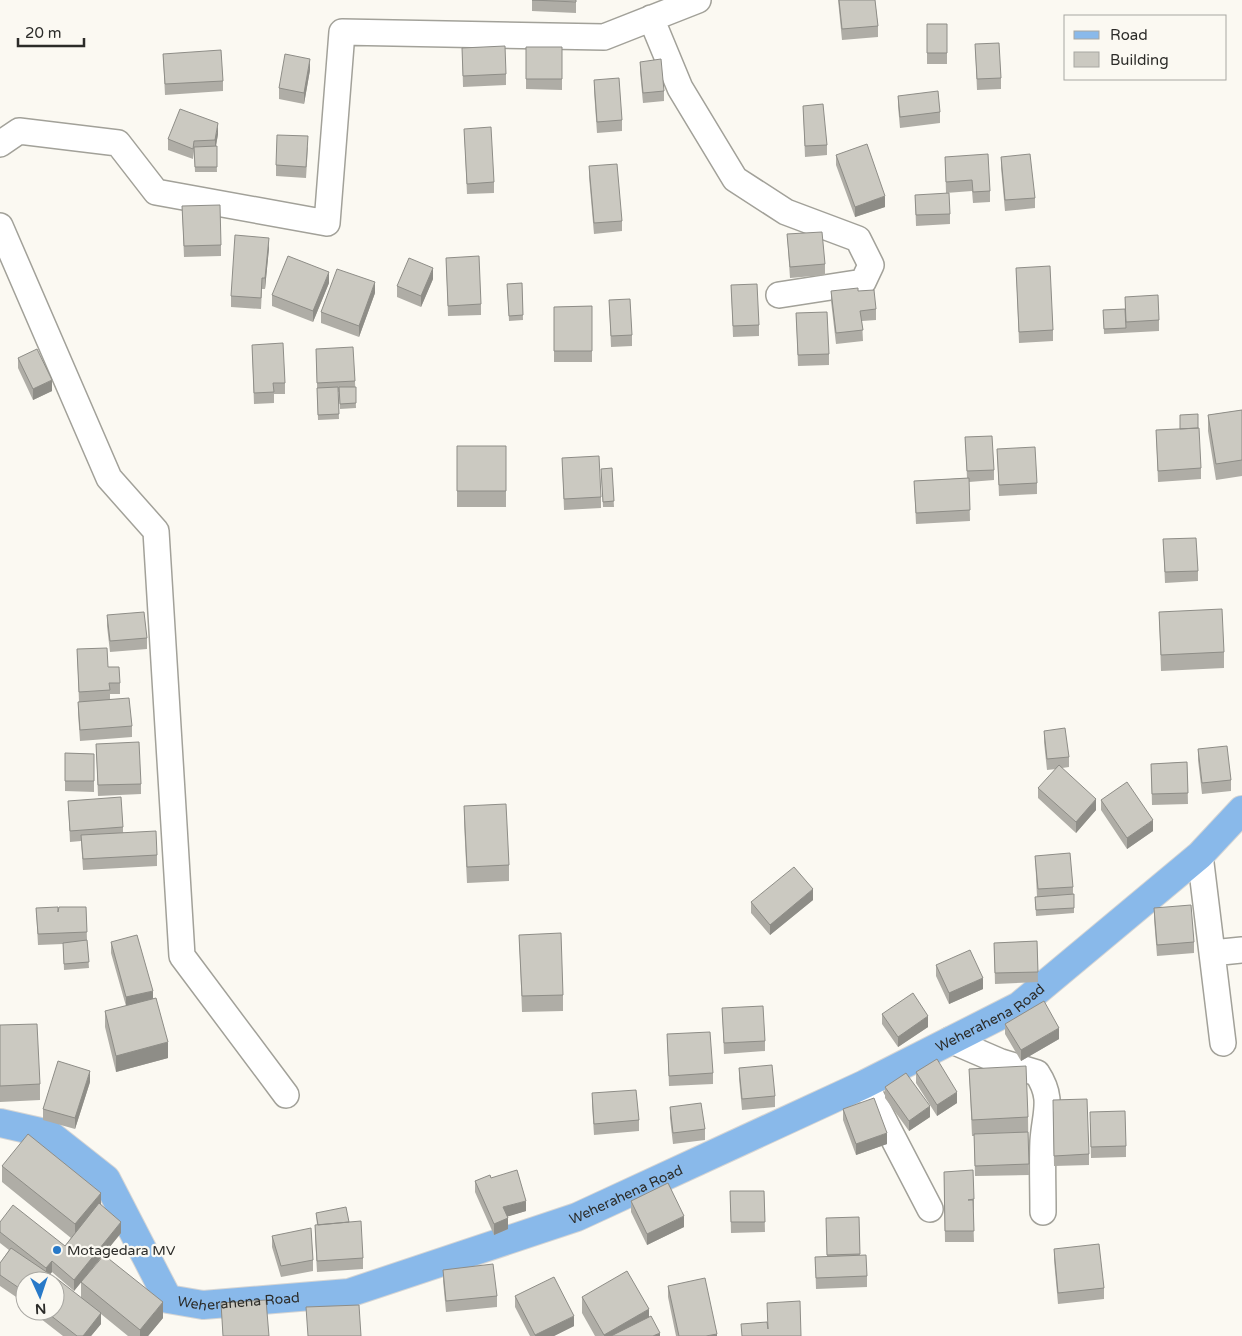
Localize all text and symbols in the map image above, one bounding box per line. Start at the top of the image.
scale bar [18,15,84,47]
legend [1064,15,1227,80]
text: 20 m [25,24,62,42]
text: Road [1110,26,1148,44]
text: Building [1110,51,1169,69]
street label: Weherahena Road [933,980,1048,1056]
street label: Weherahena Road [567,1161,685,1228]
place label: Motagedara MV [67,1242,176,1259]
marker: Motagedara MV [51,1244,63,1256]
north arrow [15,1271,65,1321]
street label: Weherahena Road [176,1289,300,1315]
text: N [35,1300,47,1317]

